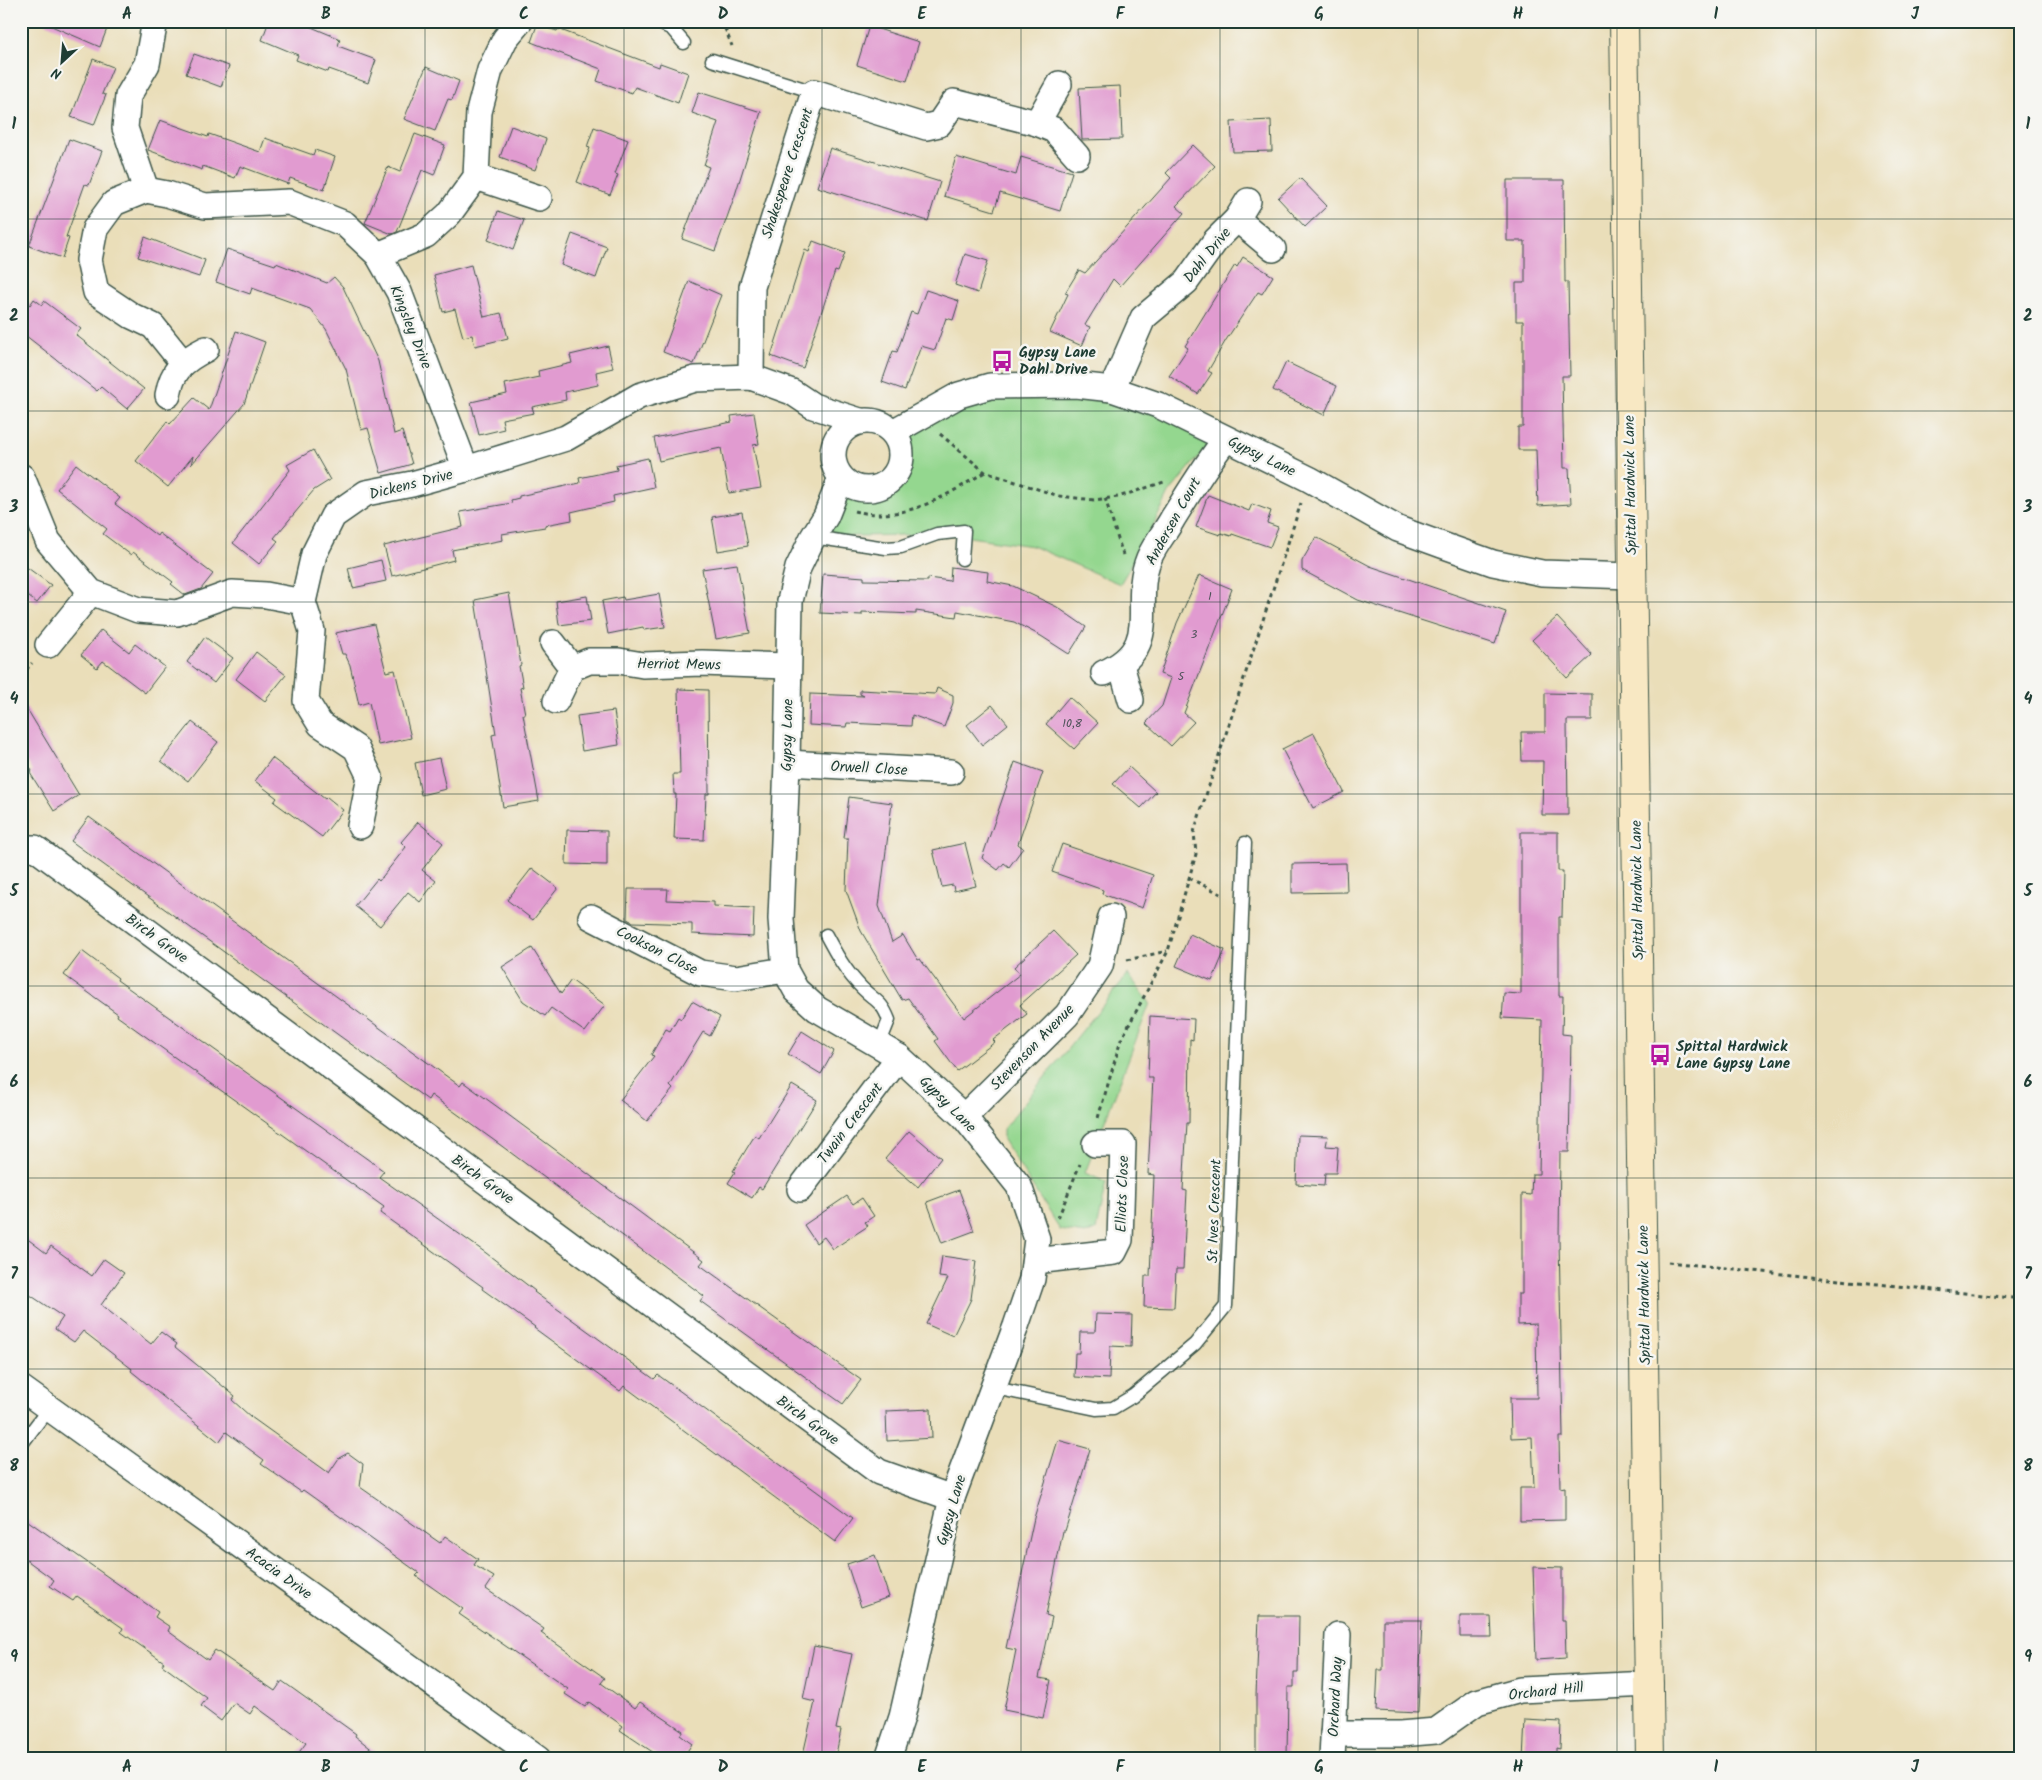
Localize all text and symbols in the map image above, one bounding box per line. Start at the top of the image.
text: A [122,2,132,27]
text: B [321,2,331,27]
text: C [519,2,529,27]
text: D [718,2,729,27]
text: E [918,2,928,27]
text: F [1116,2,1126,27]
text: G [1314,2,1324,27]
text: H [1513,2,1523,27]
text: I [1714,2,1719,27]
text: J [1911,2,1920,27]
north arrow [38,38,88,88]
text: N [48,61,66,85]
street label: Shakespeare Crescent [755,105,820,242]
text: 1 [12,112,17,137]
text: 1 [2026,112,2031,137]
street label: Dahl Drive [1178,222,1238,289]
street label: Kingsley Drive [382,282,438,373]
text: 2 [9,304,19,329]
text: 2 [2023,304,2033,329]
place label: Gypsy Lane Dahl Drive [1019,341,1097,382]
bus stop icon: Gypsy Lane Dahl Drive [989,348,1015,374]
street label: Spittal Hardwick Lane [1618,415,1644,555]
street label: Gypsy Lane [1224,430,1300,484]
street label: Dickens Drive [367,463,456,507]
street label: Andersen Court [1140,473,1208,570]
text: 3 [9,495,19,520]
text: 3 [2023,495,2033,520]
house number: 1 [1208,587,1212,606]
house number: 3 [1191,625,1198,644]
street label: Herriot Mews [637,652,722,678]
house number: 5 [1178,667,1186,686]
text: 4 [10,687,19,712]
text: 4 [2024,687,2033,712]
street label: Gypsy Lane [775,698,801,772]
house number: 10,8 [1062,714,1083,733]
street label: Orwell Close [830,755,908,783]
street label: Spittal Hardwick Lane [1625,820,1651,960]
text: 5 [9,879,20,904]
text: 5 [2023,879,2034,904]
street label: Birch Grove [120,908,193,970]
street label: Cookson Close [611,920,702,982]
street label: Stevenson Avenue [985,999,1081,1097]
place label: Spittal Hardwick Lane Gypsy Lane [1676,1035,1791,1076]
bus stop icon: Spittal Hardwick Lane Gypsy Lane [1647,1042,1673,1068]
text: 6 [10,1070,19,1095]
street label: Gypsy Lane [913,1070,982,1139]
text: 6 [2024,1070,2033,1095]
street label: Twain Crescent [812,1077,890,1170]
street label: Birch Grove [446,1149,519,1211]
street label: Elliots Close [1110,1155,1136,1233]
street label: St Ives Crescent [1201,1158,1229,1264]
street label: Spittal Hardwick Lane [1632,1225,1658,1365]
text: 7 [10,1262,18,1287]
text: 7 [2024,1262,2032,1287]
street label: Birch Grove [771,1390,844,1452]
text: 8 [9,1454,19,1479]
text: 8 [2023,1454,2033,1479]
street label: Gypsy Lane [930,1472,974,1549]
street label: Acacia Drive [240,1541,317,1606]
text: 9 [10,1645,18,1670]
text: 9 [2024,1645,2032,1670]
street label: Orchard Way [1322,1655,1350,1738]
street label: Orchard Hill [1507,1676,1585,1708]
text: A [122,1755,132,1780]
text: B [321,1755,331,1780]
text: C [519,1755,529,1780]
text: D [718,1755,729,1780]
text: E [918,1755,928,1780]
text: F [1116,1755,1126,1780]
text: G [1314,1755,1324,1780]
text: H [1513,1755,1523,1780]
text: I [1714,1755,1719,1780]
text: J [1911,1755,1920,1780]

